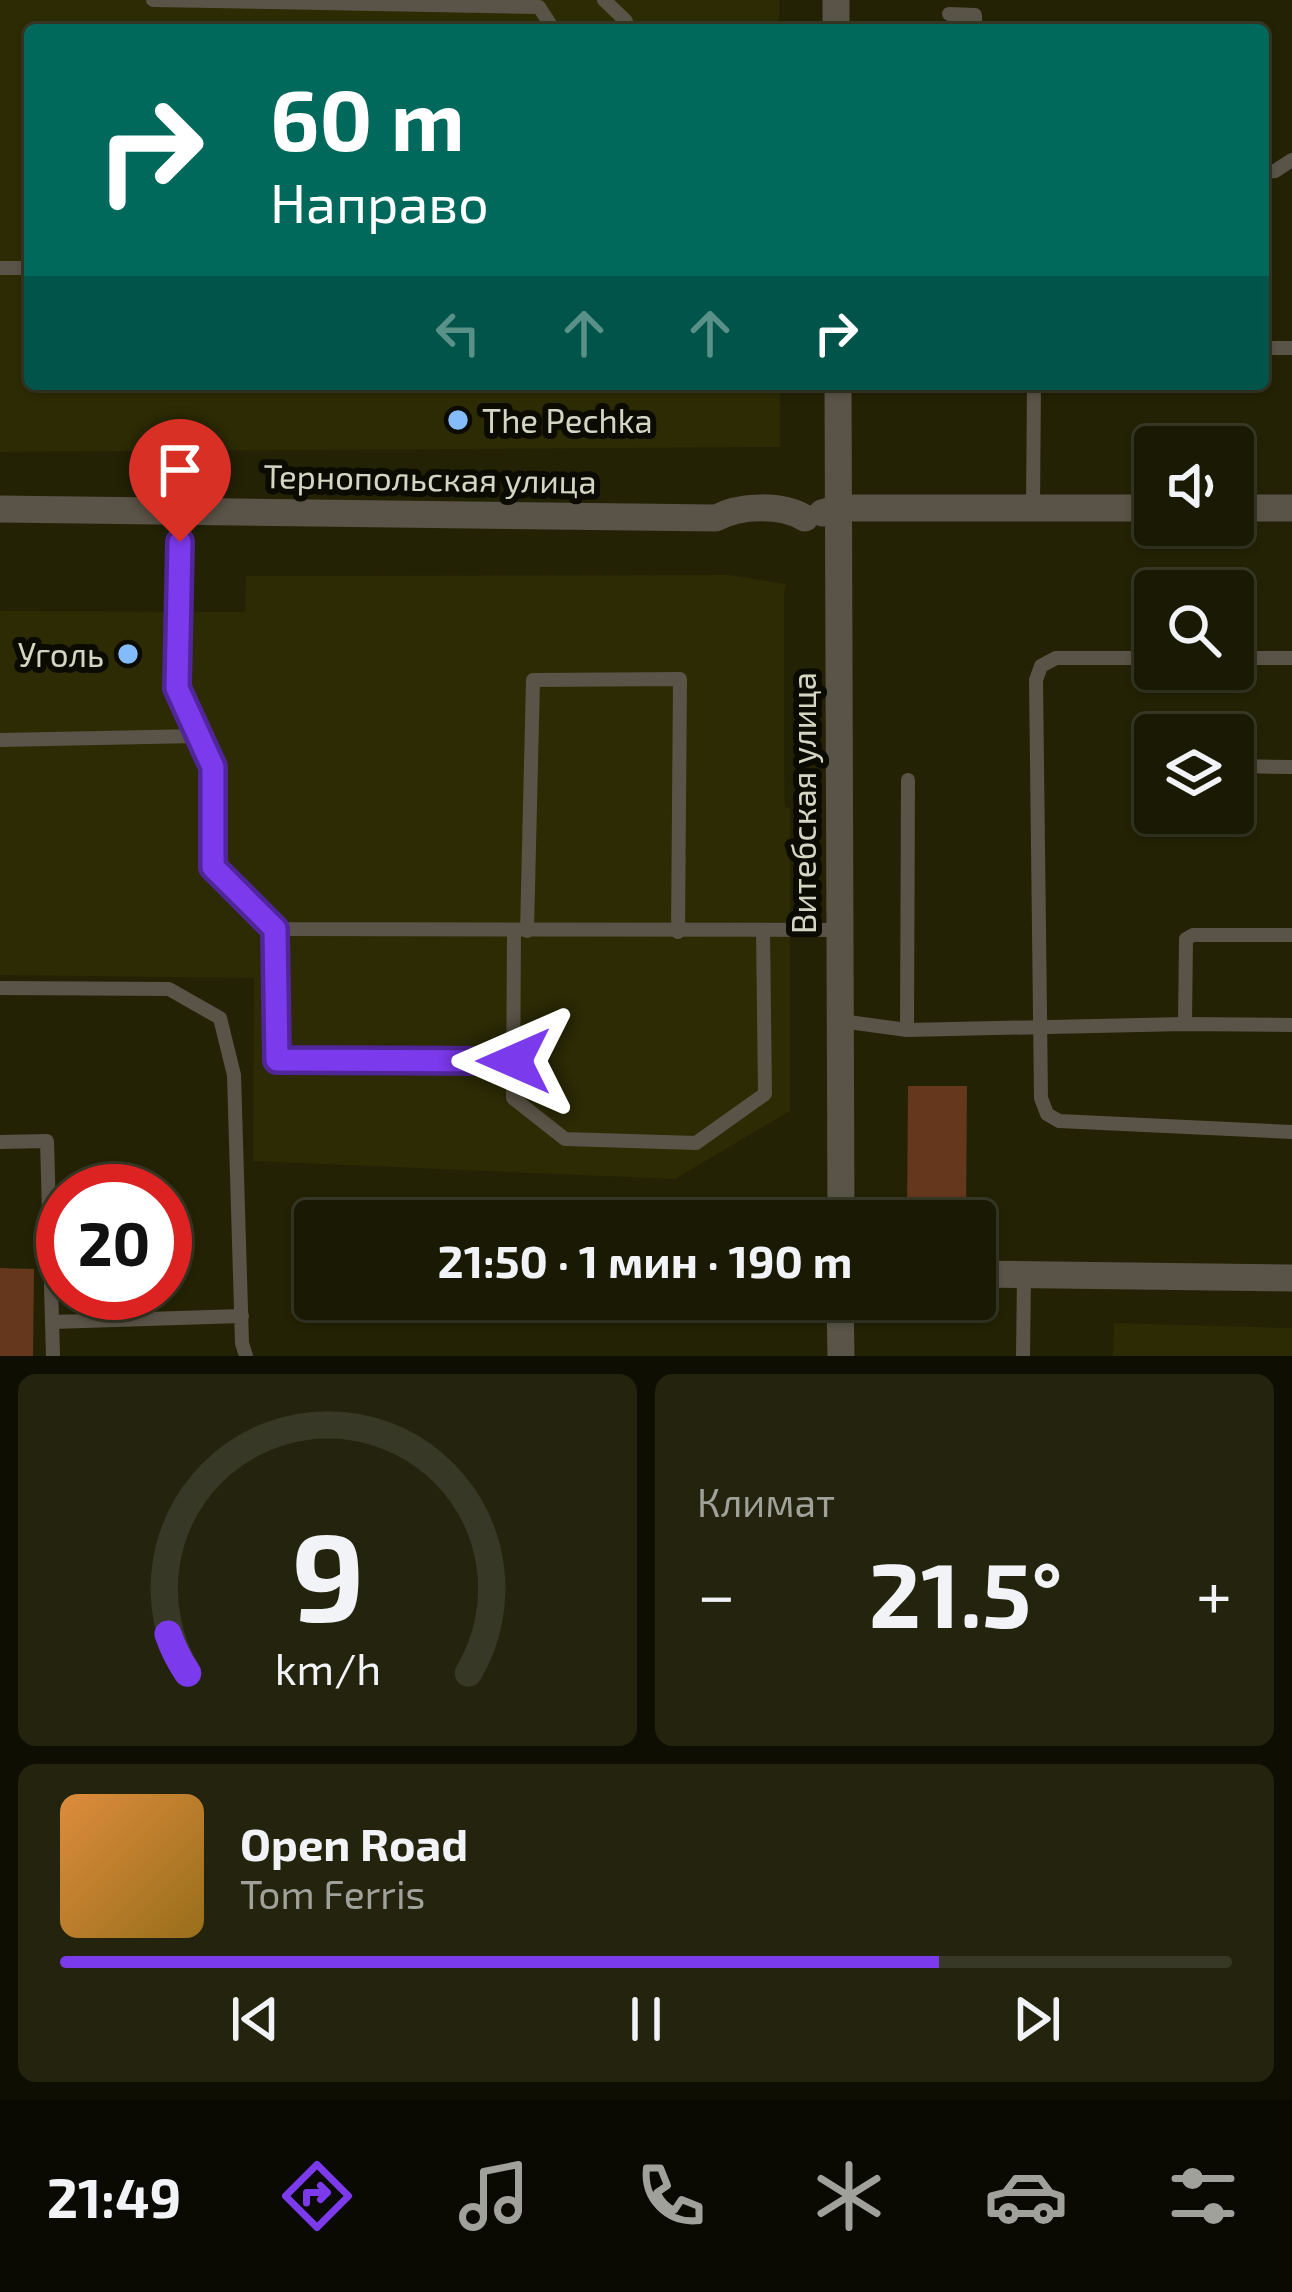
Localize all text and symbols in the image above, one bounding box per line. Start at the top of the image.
text: 60 m [270,67,465,168]
icon: right [72,72,228,228]
text: Направо [270,169,489,234]
icon: left [425,300,491,366]
icon: ahead [551,300,617,366]
icon: ahead [677,300,743,366]
icon: right [803,300,869,366]
place label: The Pechka [482,400,653,440]
marker: The Pechka [445,407,471,433]
pin [129,419,231,542]
map controls [1134,426,1254,834]
button: sound [1134,426,1254,546]
icon: arrive [147,437,213,503]
street label: Тернопольская улица [263,455,597,502]
button: search [1134,570,1254,690]
place label: Уголь [18,634,104,674]
marker: Уголь [115,641,141,667]
street label: Витебская улица [783,672,824,934]
button: layers [1134,714,1254,834]
position arrow [451,998,577,1124]
speed limit sign: 20 [36,1164,192,1320]
text: 21:50 · 1 мин · 190 m [438,1233,852,1287]
text: Климат [697,1478,835,1525]
text: 9 [291,1497,364,1647]
text: 21.5° [869,1538,1063,1646]
text: − [697,1553,736,1632]
text: + [1196,1553,1232,1632]
text: km/h [274,1642,381,1694]
text: Open Road [240,1816,468,1870]
text: Tom Ferris [240,1870,425,1917]
icon: previous [222,1986,288,2052]
icon: pause [613,1986,679,2052]
icon: next [1004,1986,1070,2052]
icon: directions [275,2154,359,2238]
icon: music [452,2154,536,2238]
icon: phone [629,2154,713,2238]
icon: climate [807,2154,891,2238]
icon: car [984,2154,1068,2238]
icon: filters [1161,2154,1245,2238]
text: 21:49 [47,2164,181,2229]

